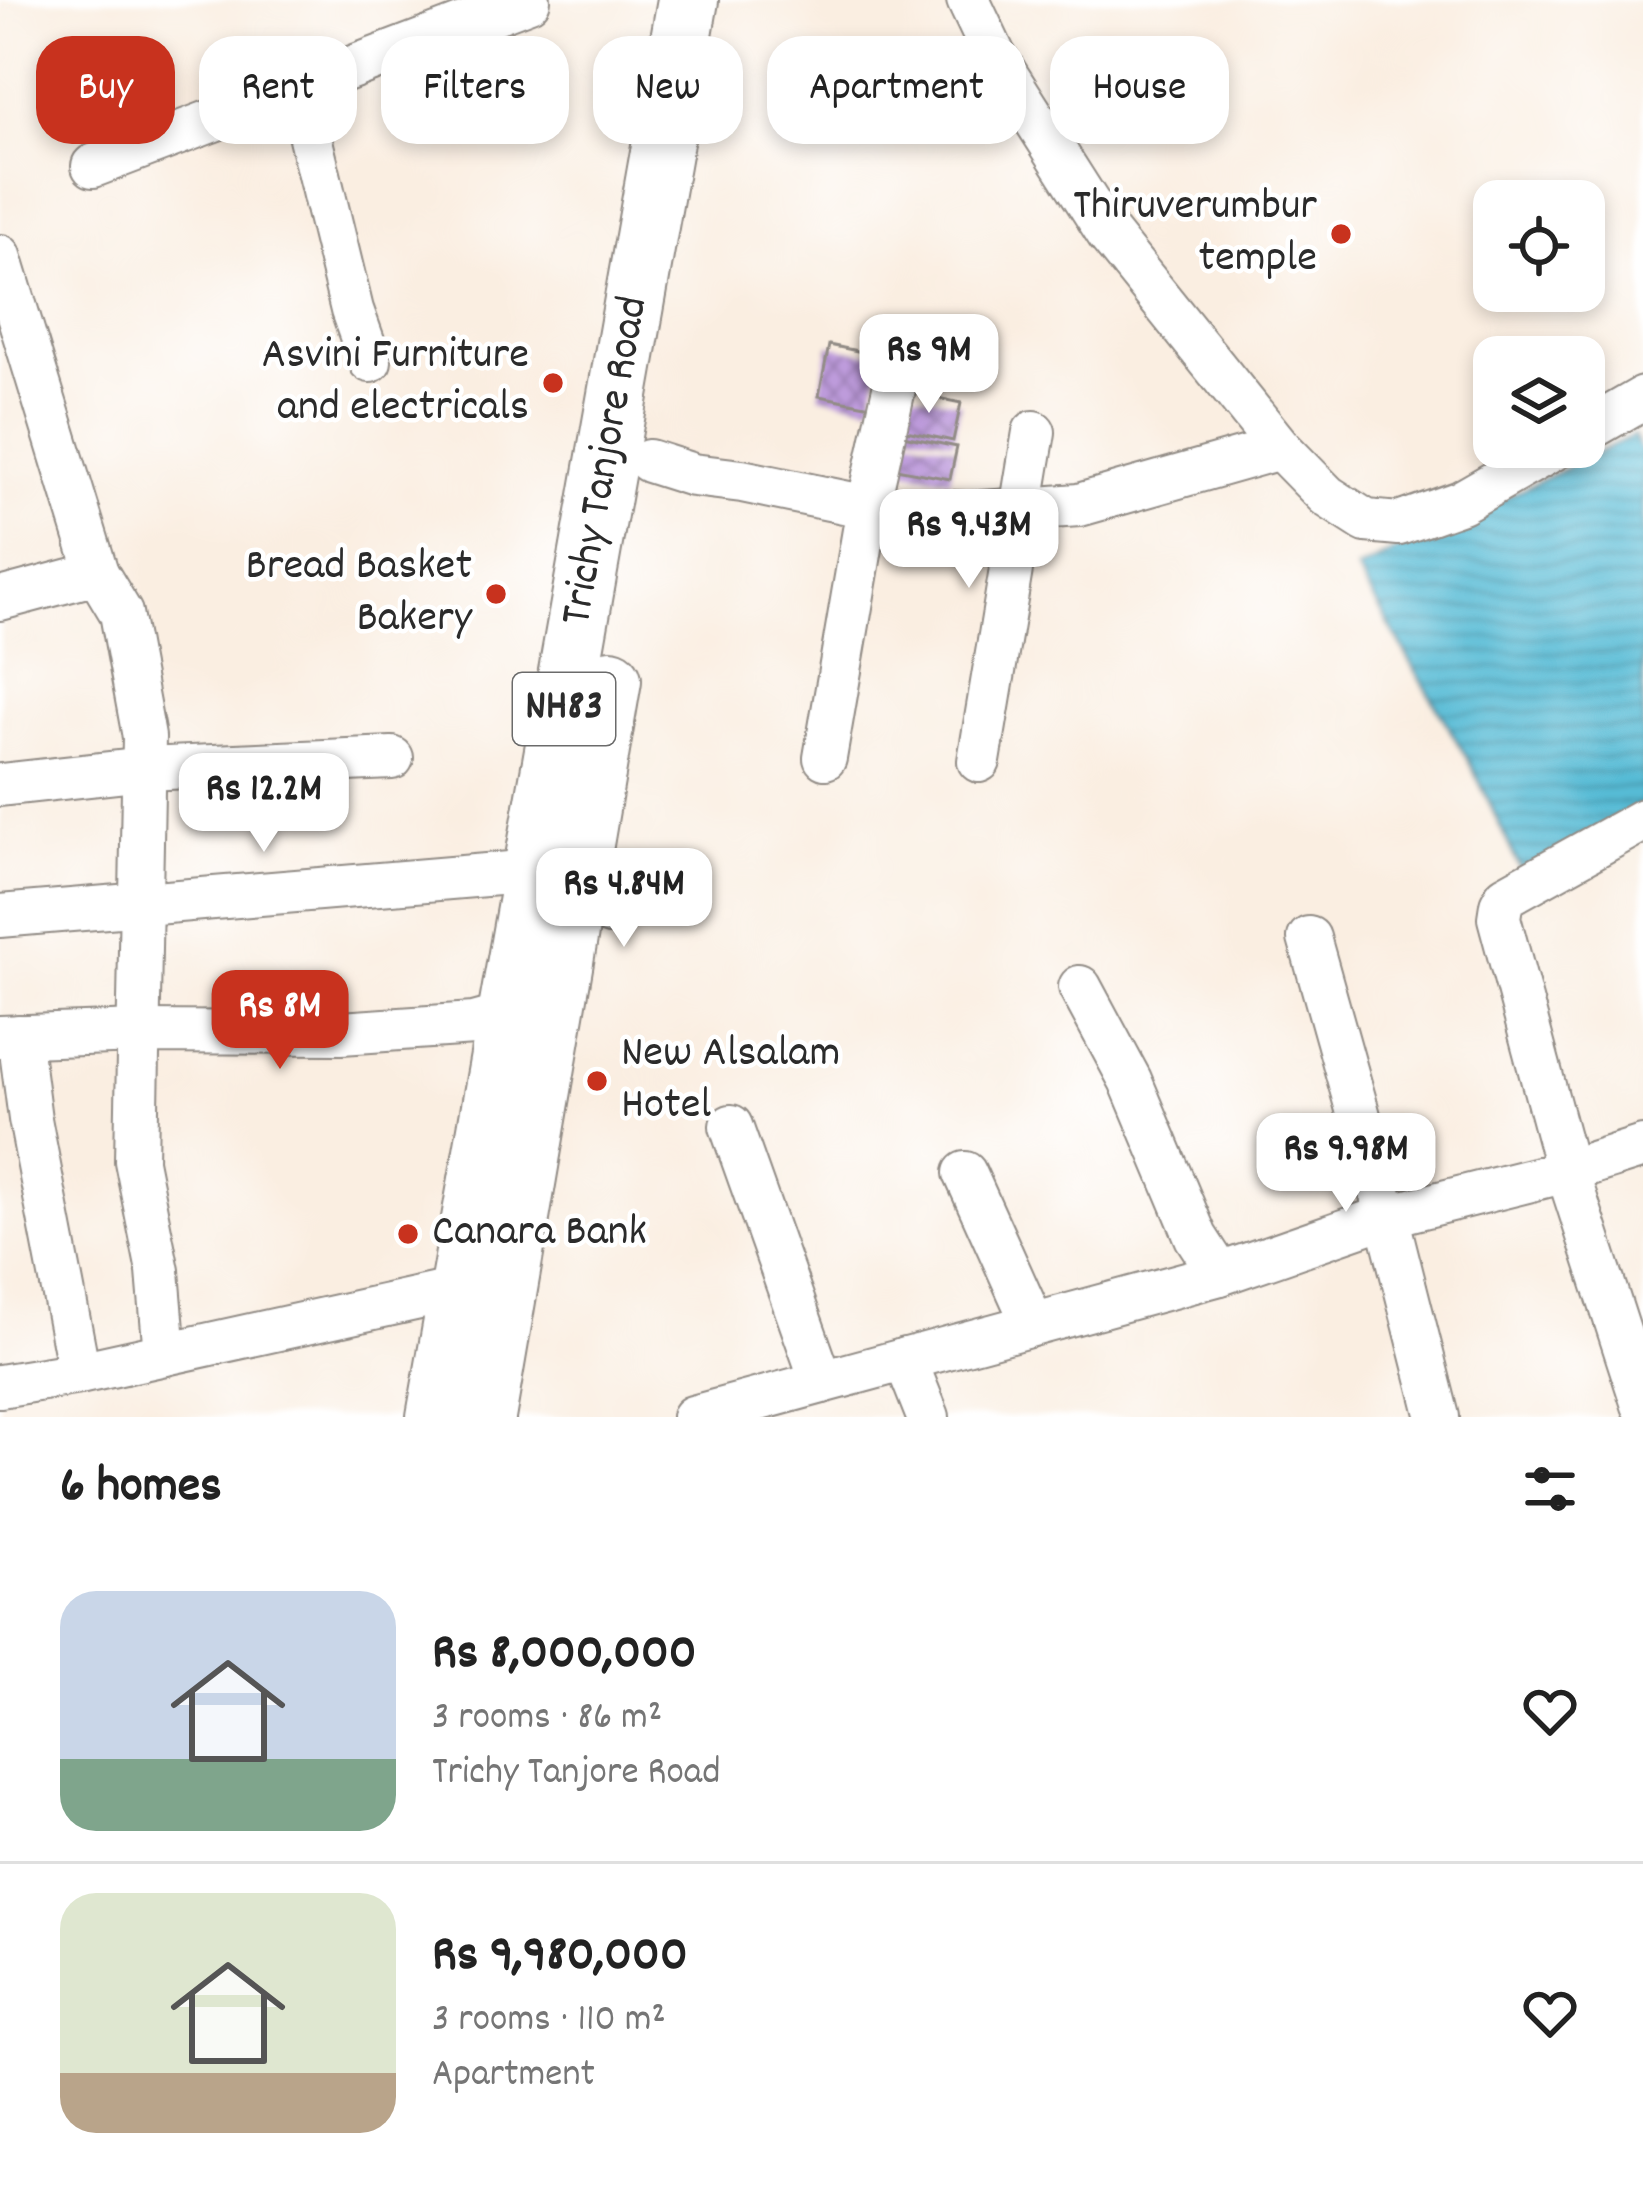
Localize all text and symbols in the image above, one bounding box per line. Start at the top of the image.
chip: Buy [36,36,175,144]
chip: Rent [199,36,357,144]
chip: Filters [381,36,569,144]
chip: New [593,36,743,144]
chip: Apartment [767,36,1026,144]
chip: House [1050,36,1229,144]
place label: Thiruverumbur temple [1073,176,1317,292]
map controls [1473,180,1605,468]
button: locate [1473,180,1605,312]
marker: Thiruverumbur temple [1328,221,1354,247]
street label: Trichy Tanjore Road [547,292,667,630]
pin: Rs 9M [845,314,1013,416]
place label: Asvini Furniture and electricals [261,325,529,441]
text: Rs 9M [886,325,972,380]
button: layers [1473,336,1605,468]
marker: Asvini Furniture and electricals [540,370,566,396]
pin: Rs 9.43M [845,489,1093,591]
text: Rs 9.43M [906,500,1032,555]
place label: Bread Basket Bakery [245,536,473,652]
marker: Bread Basket Bakery [483,581,509,607]
road number: NH83 [513,673,615,745]
pin: Rs 12.2M [140,753,388,855]
text: Rs 12.2M [206,764,322,819]
pin: Rs 4.84M [500,848,748,950]
text: Rs 4.84M [563,859,685,914]
pin: Rs 8M [196,970,364,1072]
text: Rs 8M [239,981,321,1036]
place label: New Alsalam Hotel [621,1023,840,1139]
marker: New Alsalam Hotel [584,1068,610,1094]
pin: Rs 9.98M [1222,1113,1470,1215]
text: Rs 9.98M [1283,1124,1409,1179]
place label: Canara Bank [432,1202,647,1266]
marker: Canara Bank [395,1221,421,1247]
text: 6 homes [60,1453,222,1525]
icon: filters [1517,1456,1583,1522]
text: Rs 8,000,000 [432,1620,697,1692]
icon: home [156,1639,300,1783]
icon: heart [1517,1678,1583,1744]
text: 3 rooms · 86 m² [432,1692,662,1747]
text: Trichy Tanjore Road [432,1747,720,1802]
text: Rs 9,980,000 [432,1922,688,1994]
icon: home [156,1941,300,2085]
icon: heart [1517,1980,1583,2046]
text: 3 rooms · 110 m² [432,1994,666,2049]
text: Apartment [432,2049,595,2104]

